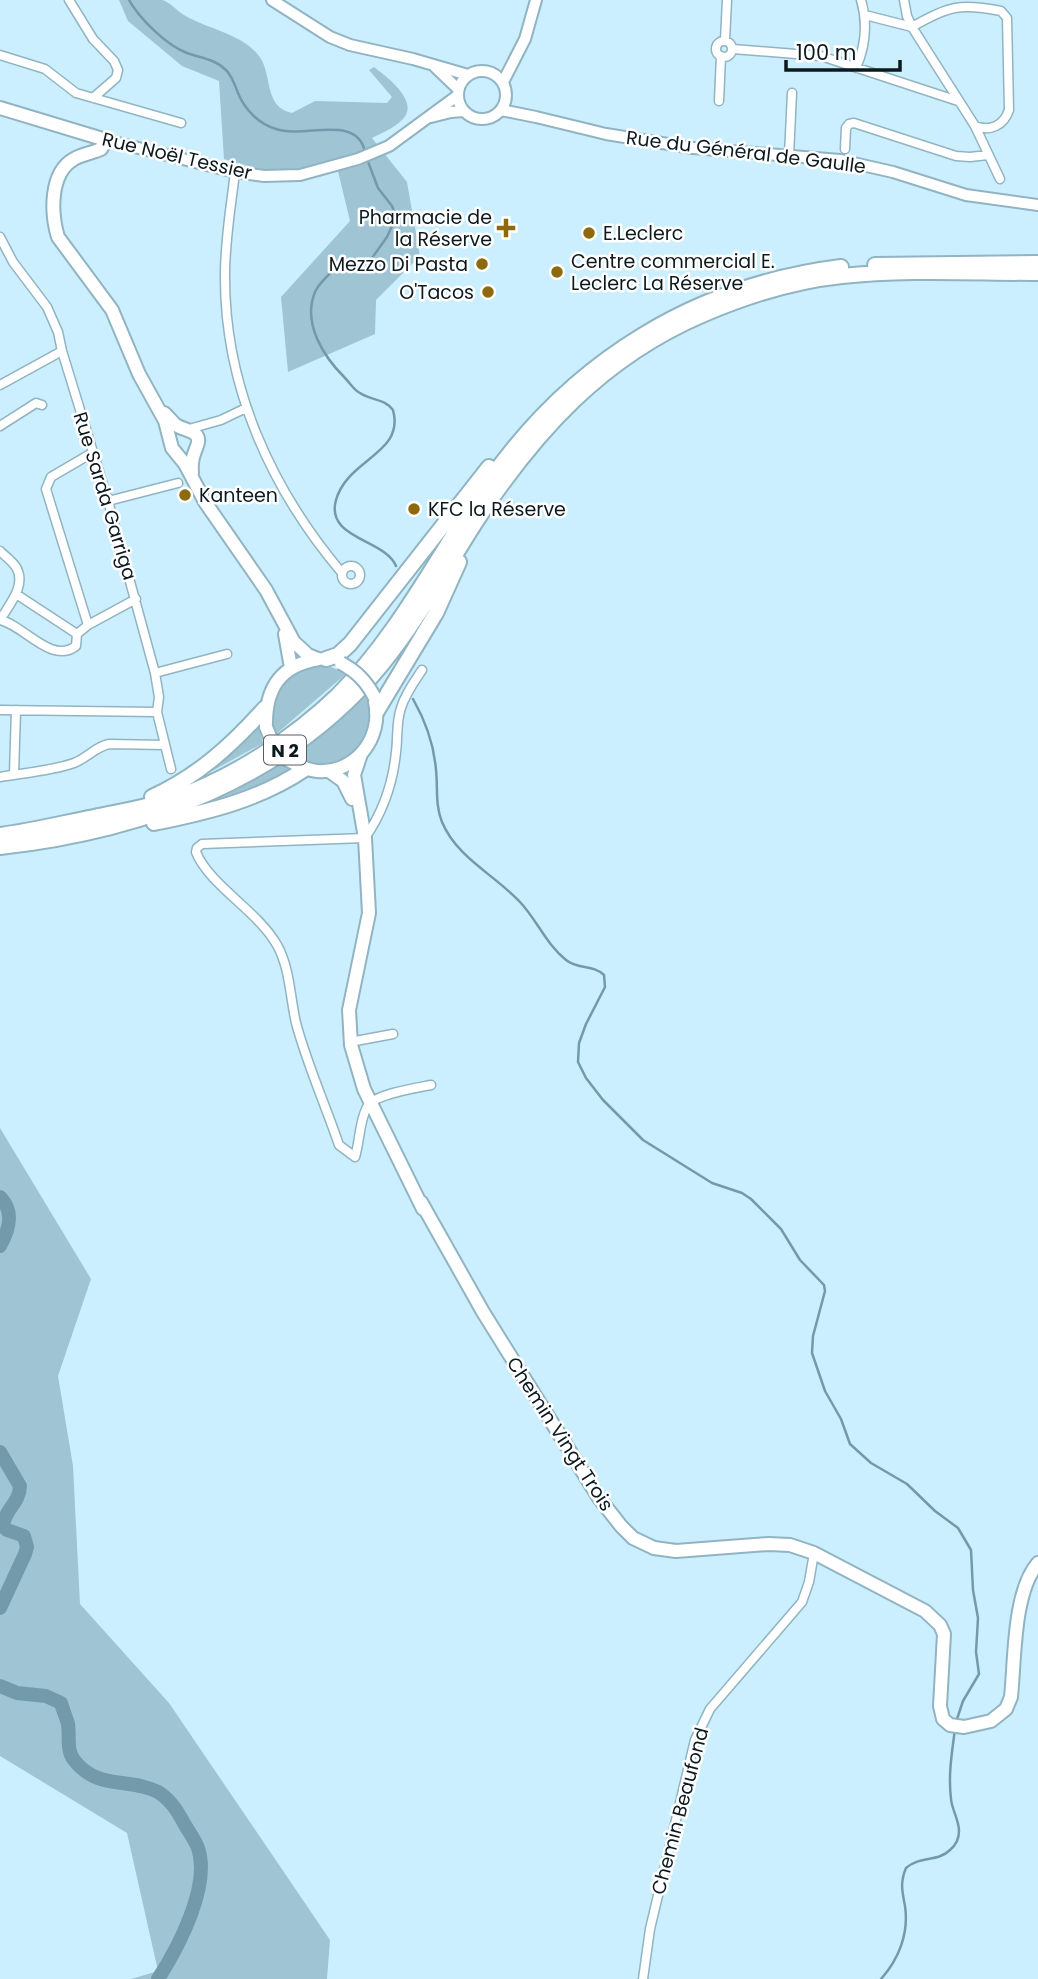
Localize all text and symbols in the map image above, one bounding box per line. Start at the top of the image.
scale bar [786,28,900,72]
text: 100 m [796,38,856,67]
street label: Rue du Général de Gaulle [625,124,867,180]
street label: Rue Noël Tessier [99,126,255,186]
place label: Pharmacie de la Réserve [359,204,492,253]
marker: Pharmacie de la Réserve [498,220,514,236]
place label: E.Leclerc [603,220,683,247]
marker: E.Leclerc [581,225,597,241]
place label: Centre commercial E. Leclerc La Réserve [571,248,775,297]
place label: Mezzo Di Pasta [329,251,468,278]
marker: Mezzo Di Pasta [474,256,490,272]
marker: Centre commercial E. Leclerc La Réserve [549,264,565,280]
place label: O'Tacos [399,279,474,306]
marker: O'Tacos [480,284,496,300]
street label: Rue Sarda Garriga [67,409,143,583]
place label: Kanteen [199,482,278,509]
marker: Kanteen [177,487,193,503]
place label: KFC la Réserve [428,496,566,523]
marker: KFC la Réserve [406,501,422,517]
road number: N 2 [264,736,306,764]
street label: Chemin Vingt Trois [500,1352,620,1516]
street label: Chemin Beaufond [645,1724,715,1898]

